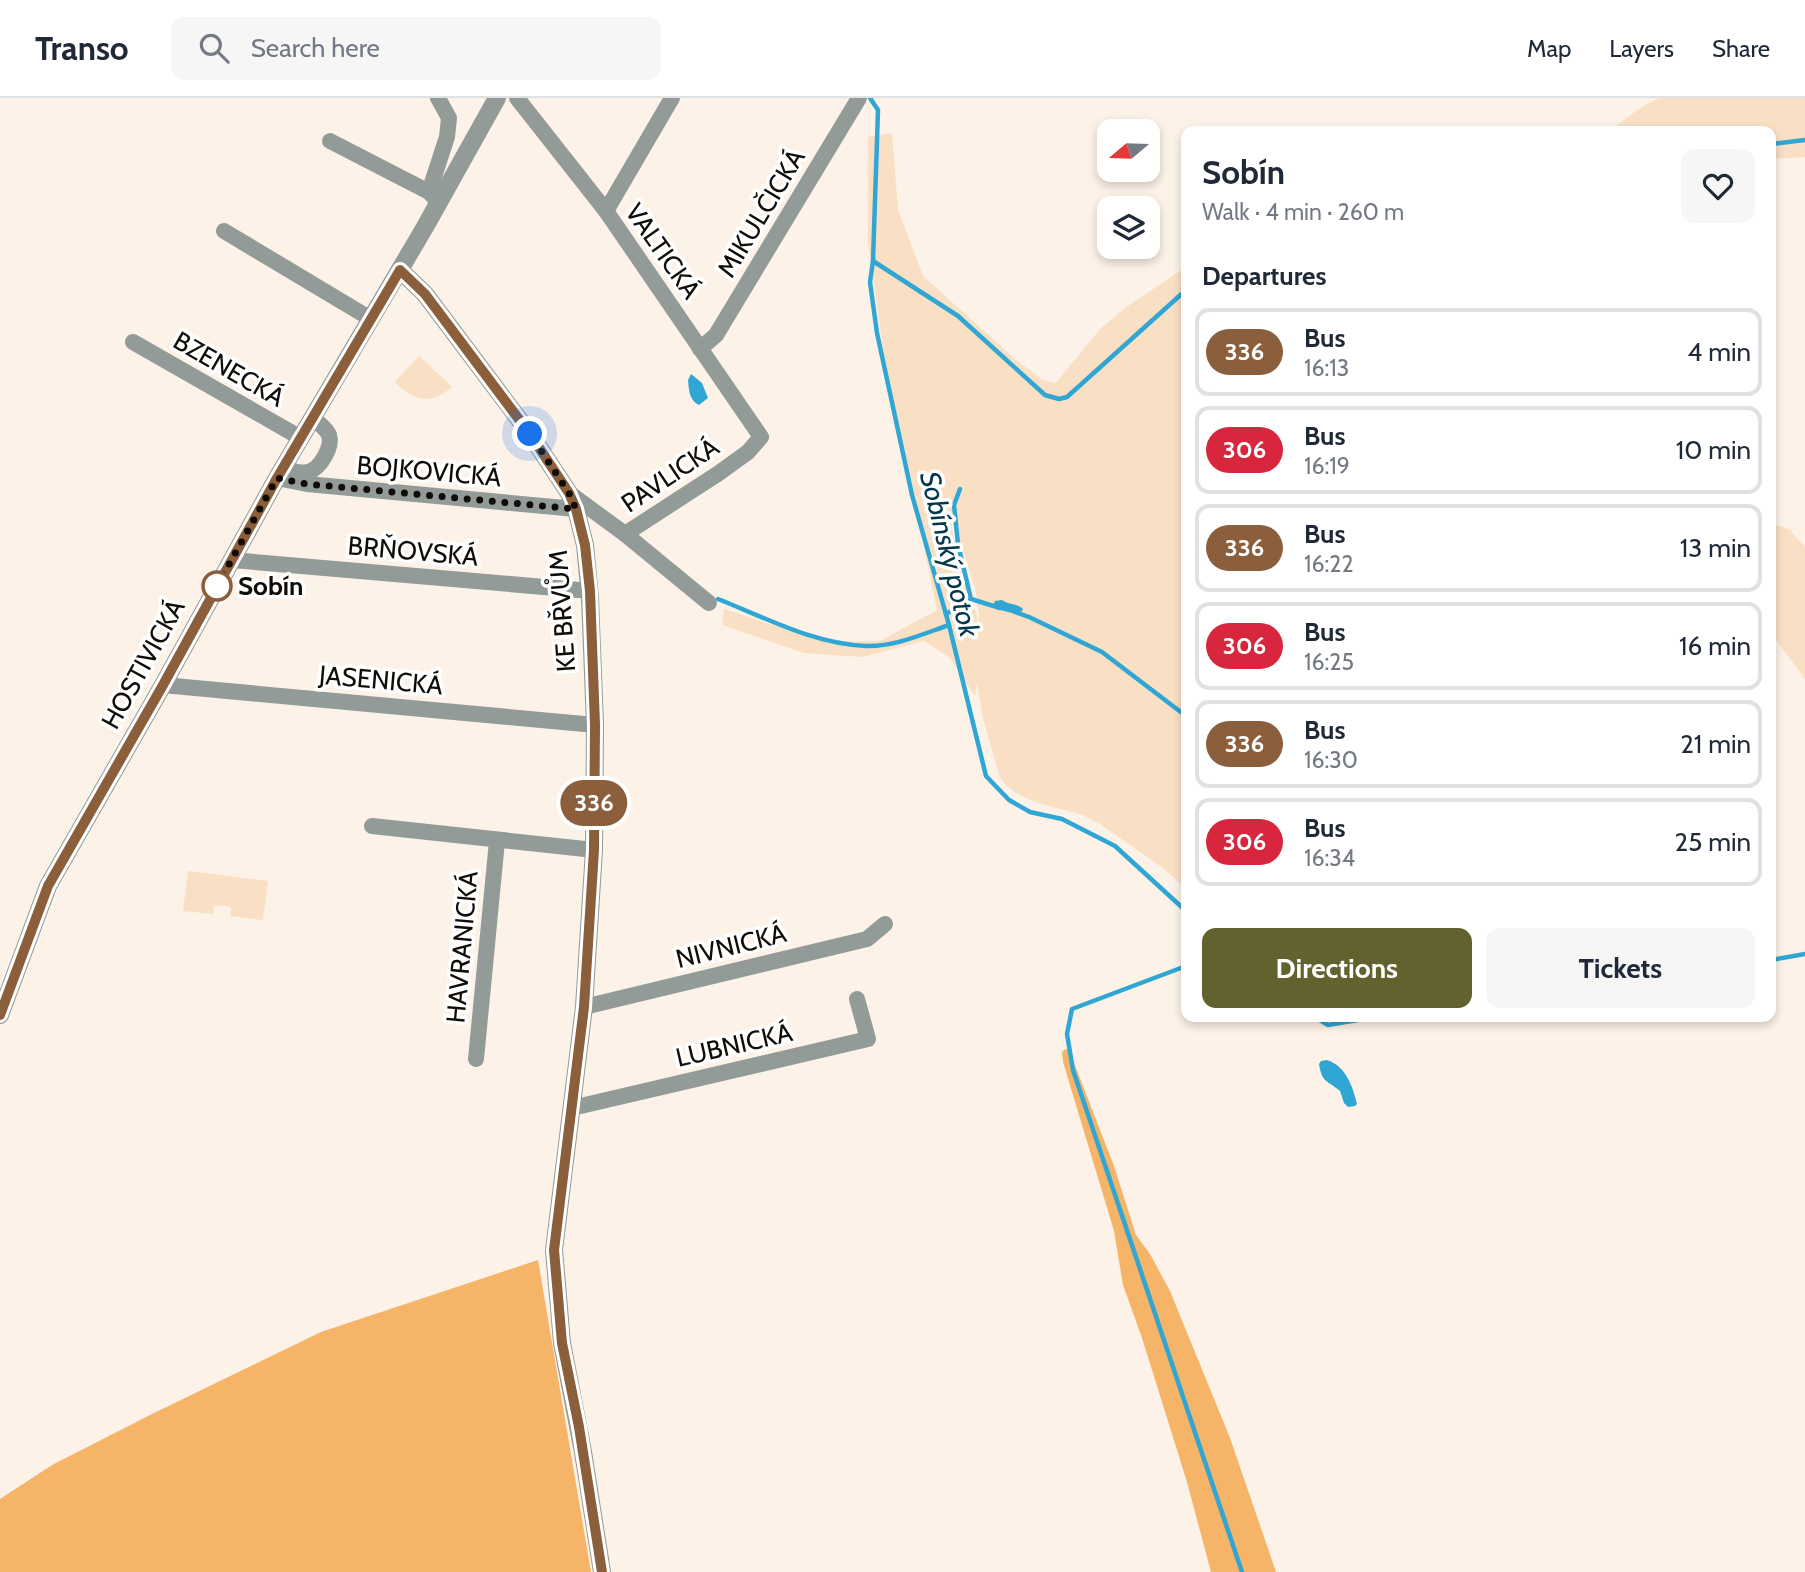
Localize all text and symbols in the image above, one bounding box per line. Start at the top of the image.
search box [171,17,661,80]
text: Transo [35,28,129,68]
icon: search [195,29,233,67]
text: Search here [251,32,380,64]
text: Map [1527,34,1571,63]
text: Layers [1609,34,1674,63]
text: Share [1712,34,1770,63]
north arrow [1097,119,1160,182]
map controls [1097,119,1160,259]
street label: MIKULČICKÁ [710,143,812,283]
button: heart [1681,149,1755,223]
text: Sobín [1202,152,1285,192]
button: layers [1097,196,1160,259]
street label: VALTICKÁ [619,197,707,305]
text: Walk · 4 min · 260 m [1202,198,1404,226]
text: Departures [1202,260,1326,292]
text: Bus [1304,322,1345,354]
street label: BZENECKÁ [168,324,290,414]
text: 4 min [1687,336,1751,368]
text: 336 [1225,337,1264,366]
text: 16:13 [1304,354,1349,382]
your location [512,416,547,451]
text: Bus [1304,420,1345,452]
street label: PAVLICKÁ [615,431,725,519]
text: 10 min [1676,434,1751,466]
text: 306 [1223,435,1266,464]
street label: BOJKOVICKÁ [355,449,503,493]
text: 16:19 [1304,452,1350,480]
water label: Sobínský potok [913,468,987,641]
text: Bus [1304,518,1345,550]
street label: BRŇOVSKÁ [346,529,480,573]
text: 13 min [1680,532,1751,564]
text: 336 [1225,533,1264,562]
street label: KE BŘVŮM [542,549,582,673]
text: 16:22 [1304,550,1353,578]
place label: Sobín [238,570,303,602]
marker: Sobín [202,571,232,601]
street label: HOSTIVICKÁ [94,594,192,734]
text: Bus [1304,616,1345,648]
text: 16 min [1679,630,1751,662]
text: 306 [1223,631,1266,660]
text: 16:25 [1304,648,1354,676]
street label: JASENICKÁ [317,659,444,701]
text: Bus [1304,714,1345,746]
text: 21 min [1680,728,1751,760]
text: 336 [1225,729,1264,758]
text: 16:30 [1304,746,1358,774]
line badge: 336 [554,780,634,826]
text: 336 [574,788,614,817]
text: Bus [1304,812,1345,844]
text: 25 min [1675,826,1751,858]
text: 306 [1223,827,1266,856]
text: 16:34 [1304,844,1355,872]
street label: HAVRANICKÁ [439,870,485,1024]
street label: NIVNICKÁ [673,917,789,975]
button: Directions [1202,928,1472,1008]
button: Tickets [1486,928,1755,1008]
street label: LUBNICKÁ [673,1016,795,1074]

